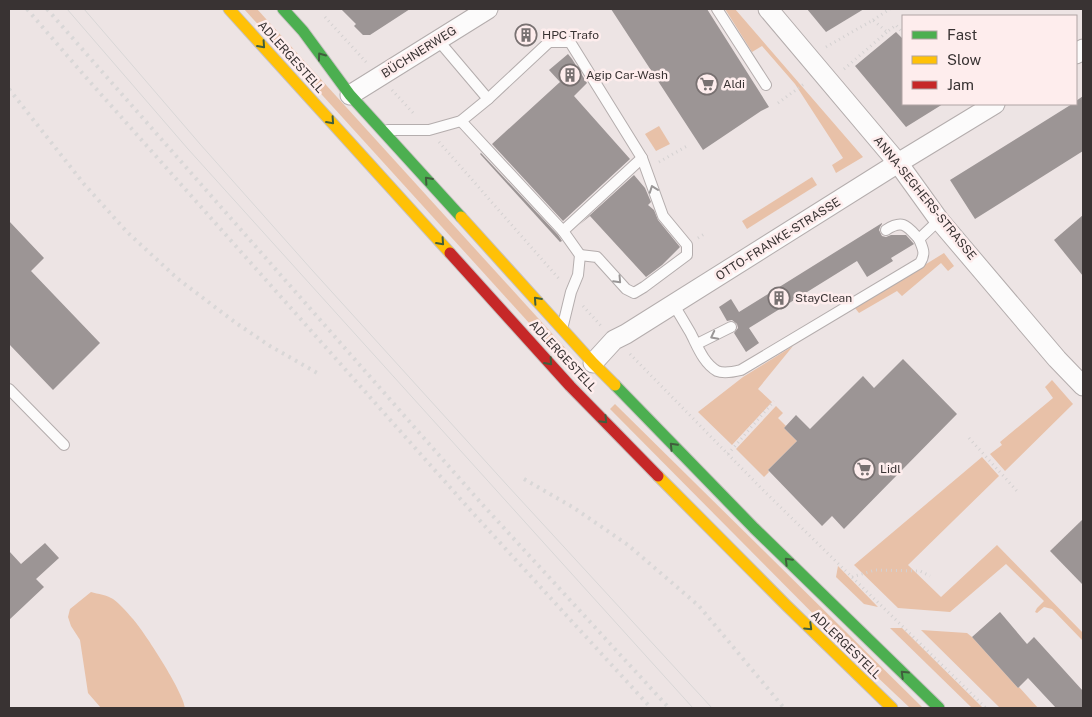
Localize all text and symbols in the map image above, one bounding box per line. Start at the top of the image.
legend [902,15,1077,105]
street label: ADLERGESTELL [255,18,327,96]
street label: BÜCHNERWEG [379,23,459,81]
building icon: HPC Trafo [514,23,538,47]
text: Fast [947,26,977,43]
place label: HPC Trafo [542,28,599,42]
one-way arrow [256,39,265,48]
text: Slow [947,51,982,68]
one-way arrow [318,52,327,62]
building icon: Agip Car-Wash [558,63,582,87]
place label: Agip Car-Wash [586,68,668,82]
supermarket icon: Aldi [695,72,719,96]
text: Jam [947,76,974,93]
place label: Aldi [723,77,745,91]
one-way arrow [325,116,334,125]
street label: ANNA-SEGHERS-STRASSE [871,133,979,263]
one-way arrow [425,176,434,185]
one-way arrow [649,185,659,194]
street label: OTTO-FRANKE-STRASSE [713,195,843,283]
one-way arrow [435,236,444,245]
one-way arrow [612,274,621,283]
building icon: StayClean [767,286,791,310]
place label: StayClean [795,291,852,305]
one-way arrow [534,297,543,306]
street label: ADLERGESTELL [527,318,600,394]
one-way arrow [710,330,719,340]
one-way arrow [543,357,552,366]
one-way arrow [598,415,607,424]
one-way arrow [670,442,679,451]
supermarket icon: Lidl [852,457,876,481]
place label: Lidl [880,462,901,476]
one-way arrow [785,558,794,567]
street label: ADLERGESTELL [808,608,884,682]
one-way arrow [803,621,812,630]
one-way arrow [901,671,910,680]

